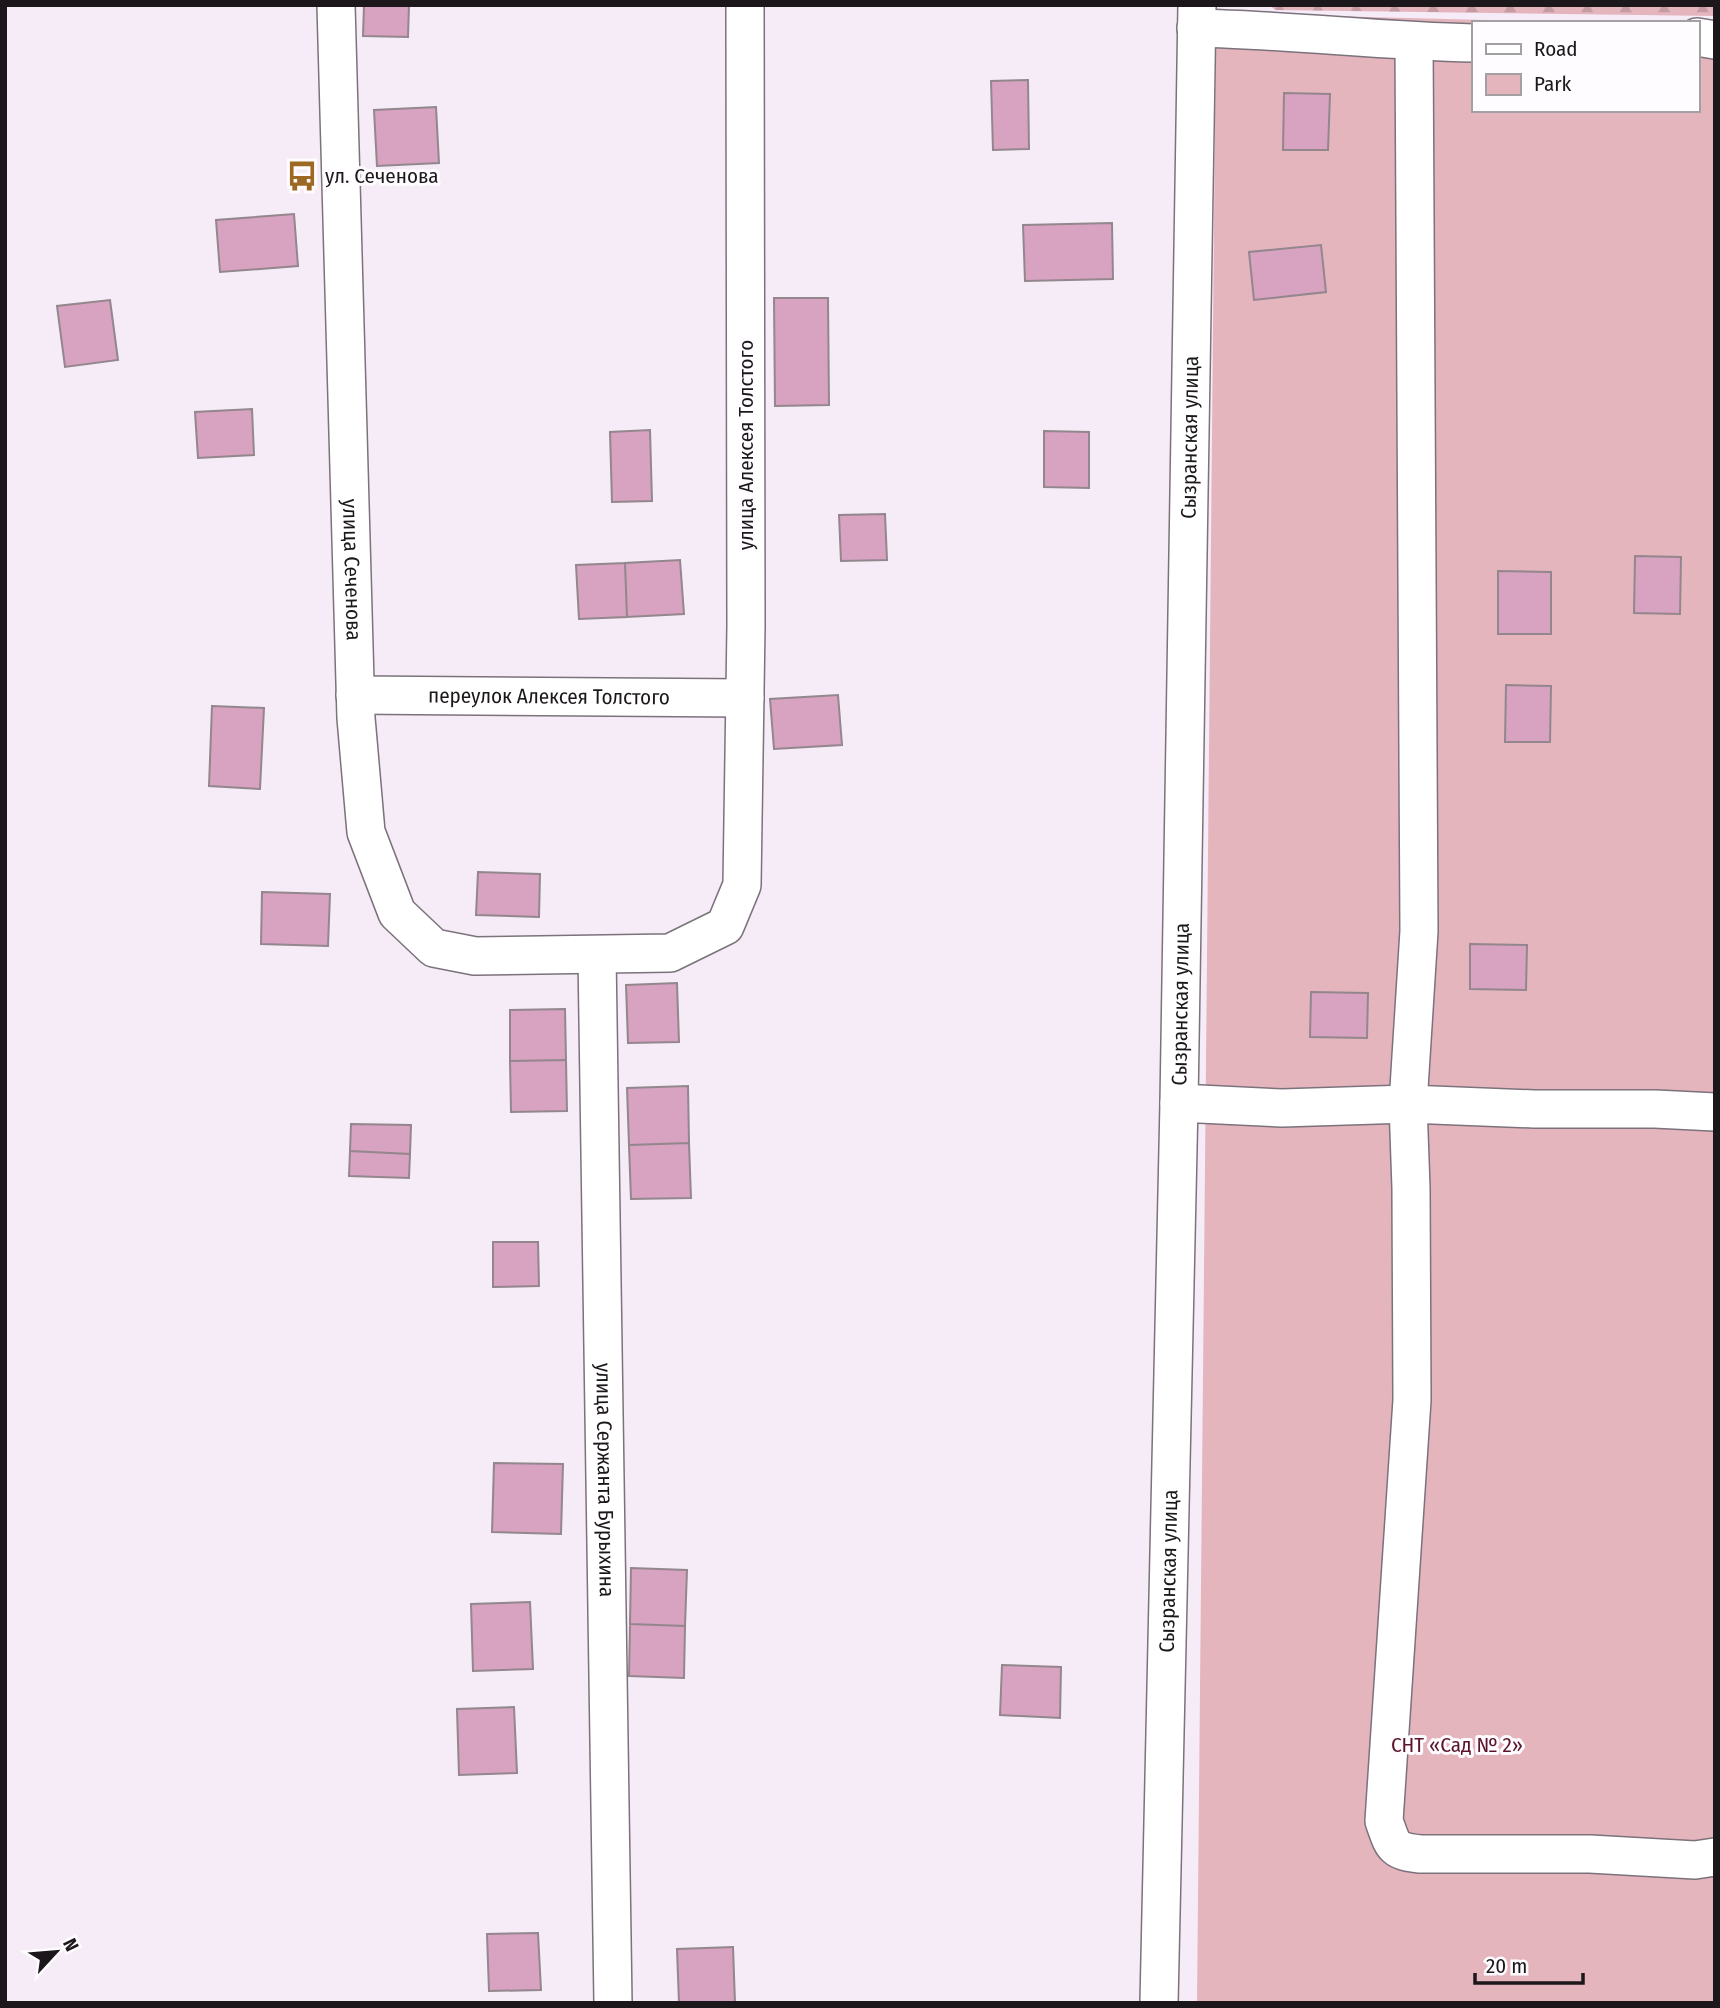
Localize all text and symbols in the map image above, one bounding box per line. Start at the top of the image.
legend [1472,21,1699,112]
text: Road [1534,36,1578,62]
text: Park [1534,71,1572,97]
bus stop icon: ул. Сеченова [285,159,319,193]
place label: ул. Сеченова [325,163,439,189]
street label: улица Алексея Толстого [733,340,759,550]
street label: Сызранская улица [1176,356,1204,519]
street label: улица Сеченова [337,499,367,641]
street label: переулок Алексея Толстого [428,683,670,710]
street label: Сызранская улица [1166,923,1195,1086]
street label: улица Сержанта Бурыхина [590,1363,620,1597]
street label: Сызранская улица [1154,1489,1183,1653]
park label: СНТ «Сад № 2» [1391,1732,1523,1758]
north arrow [21,1917,91,1987]
text: N [58,1935,84,1955]
scale bar [1475,1941,1584,1985]
text: 20 m [1486,1953,1527,1979]

